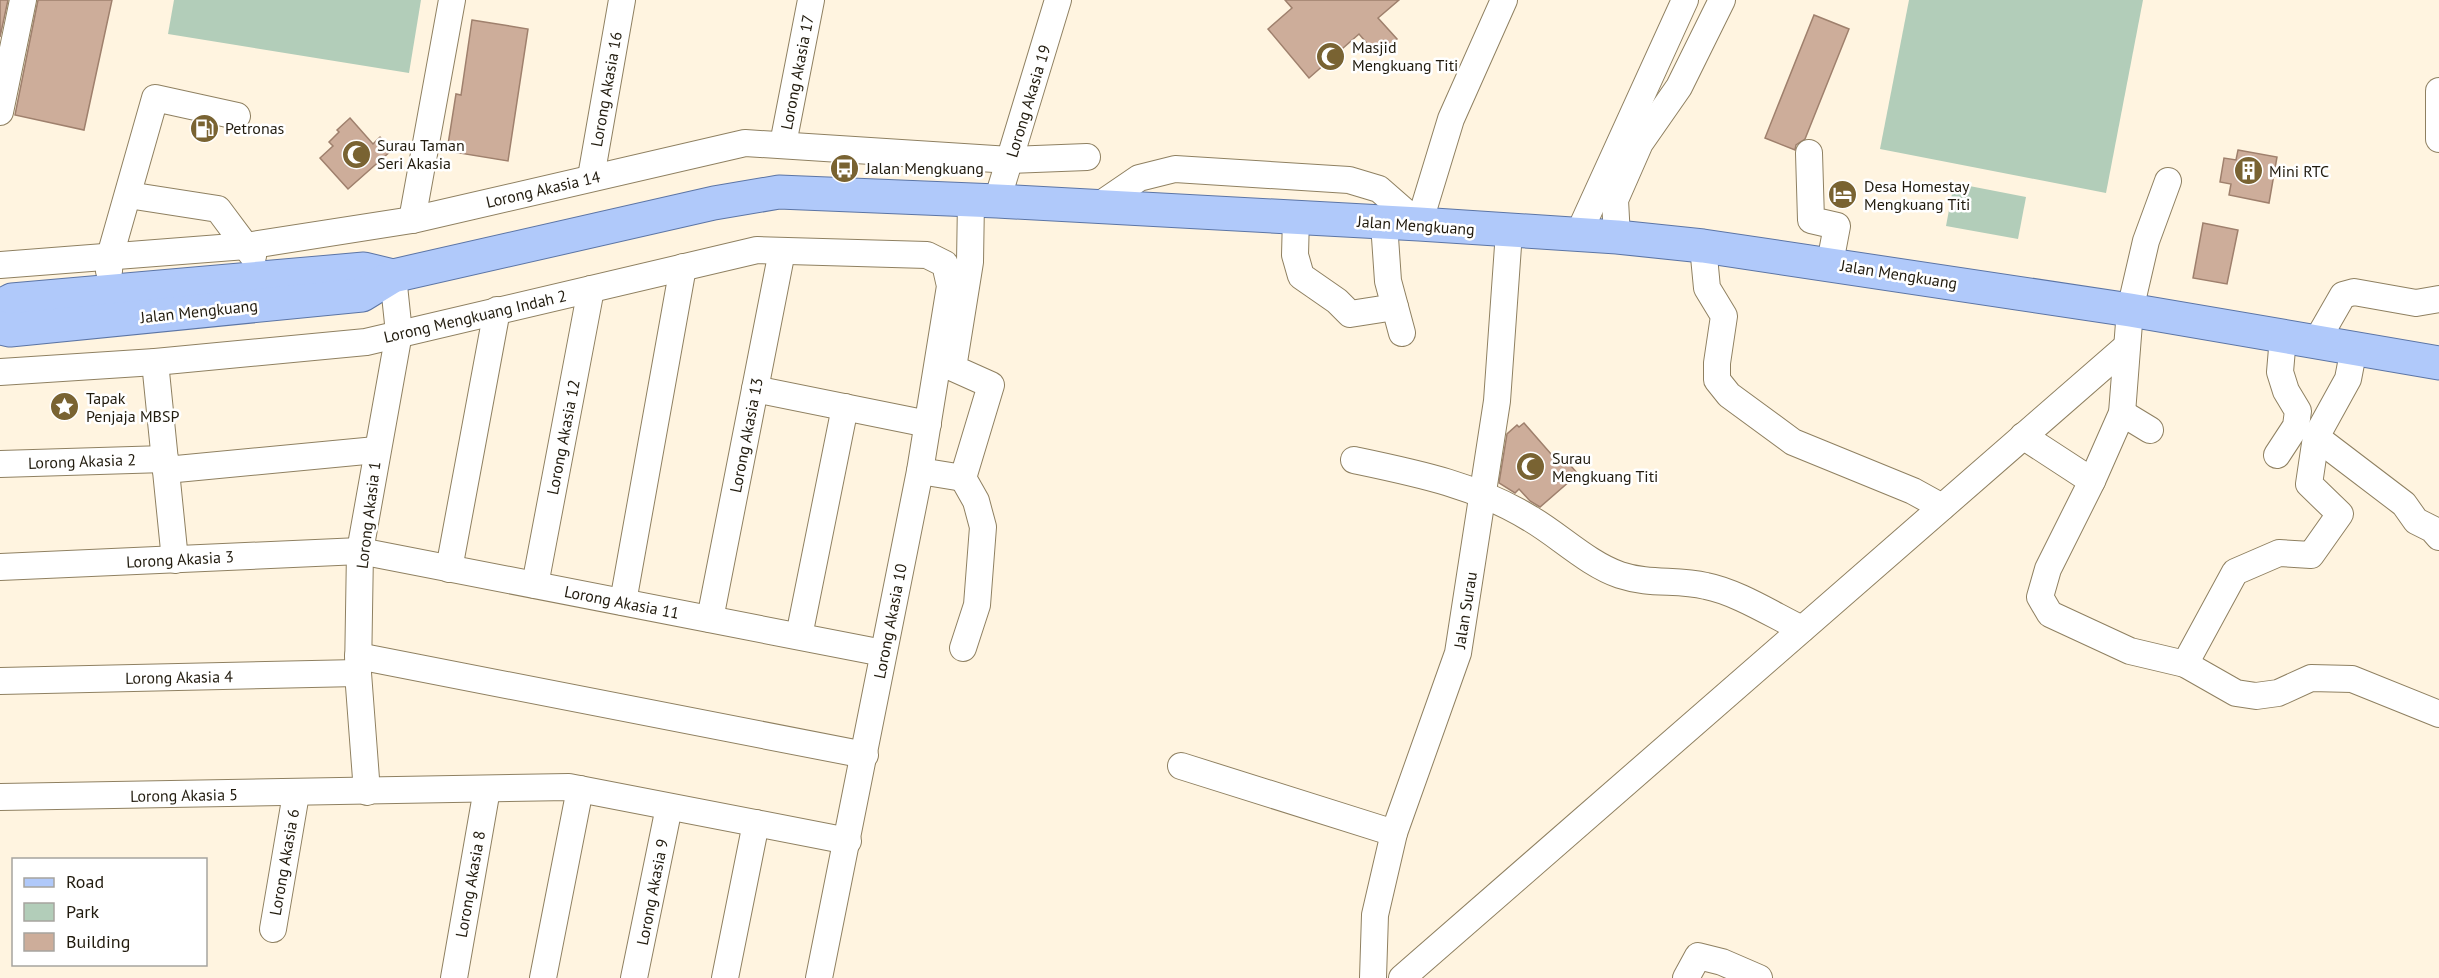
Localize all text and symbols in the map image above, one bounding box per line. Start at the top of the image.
street label: Lorong Akasia 17 [776,13,818,131]
street label: Lorong Akasia 16 [586,30,626,148]
place label: Masjid Mengkuang Titi [1352,37,1458,75]
mosque icon: Masjid Mengkuang Titi [1315,40,1347,72]
street label: Lorong Akasia 19 [1001,42,1055,160]
fuel station icon: Petronas [188,112,220,144]
place label: Petronas [225,118,285,138]
place label: Surau Taman Seri Akasia [377,135,465,173]
mosque icon: Surau Taman Seri Akasia [340,138,372,170]
bus stop icon: Jalan Mengkuang [829,152,861,184]
building icon: Mini RTC [2232,155,2264,187]
place label: Jalan Mengkuang [865,158,984,178]
place label: Mini RTC [2269,161,2329,181]
street label: Lorong Akasia 14 [484,166,602,212]
place label: Desa Homestay Mengkuang Titi [1864,176,1970,214]
hotel icon: Desa Homestay Mengkuang Titi [1827,179,1859,211]
street label: Jalan Mengkuang [1355,211,1476,239]
street label: Jalan Mengkuang [1838,255,1959,293]
street label: Lorong Mengkuang Indah 2 [382,285,568,347]
street label: Jalan Mengkuang [138,295,259,327]
street label: Lorong Akasia 13 [725,376,767,494]
street label: Lorong Akasia 12 [542,378,584,496]
place label: Tapak Penjaja MBSP [86,388,179,426]
place icon: Tapak Penjaja MBSP [49,391,81,423]
place label: Surau Mengkuang Titi [1552,448,1658,486]
street label: Lorong Akasia 2 [28,449,136,473]
mosque icon: Surau Mengkuang Titi [1515,451,1547,483]
street label: Lorong Akasia 1 [351,460,385,570]
street label: Lorong Akasia 3 [126,546,234,572]
street label: Lorong Akasia 10 [869,562,911,680]
street label: Jalan Surau [1449,570,1481,651]
street label: Lorong Akasia 11 [563,581,681,623]
street label: Lorong Akasia 4 [125,666,233,688]
street label: Lorong Akasia 5 [130,784,238,806]
street label: Lorong Akasia 6 [265,807,303,917]
street label: Lorong Akasia 8 [451,829,489,939]
street label: Lorong Akasia 9 [632,837,672,947]
legend [12,858,207,966]
text: Road [66,870,104,893]
text: Park [66,900,99,923]
text: Building [66,930,130,953]

